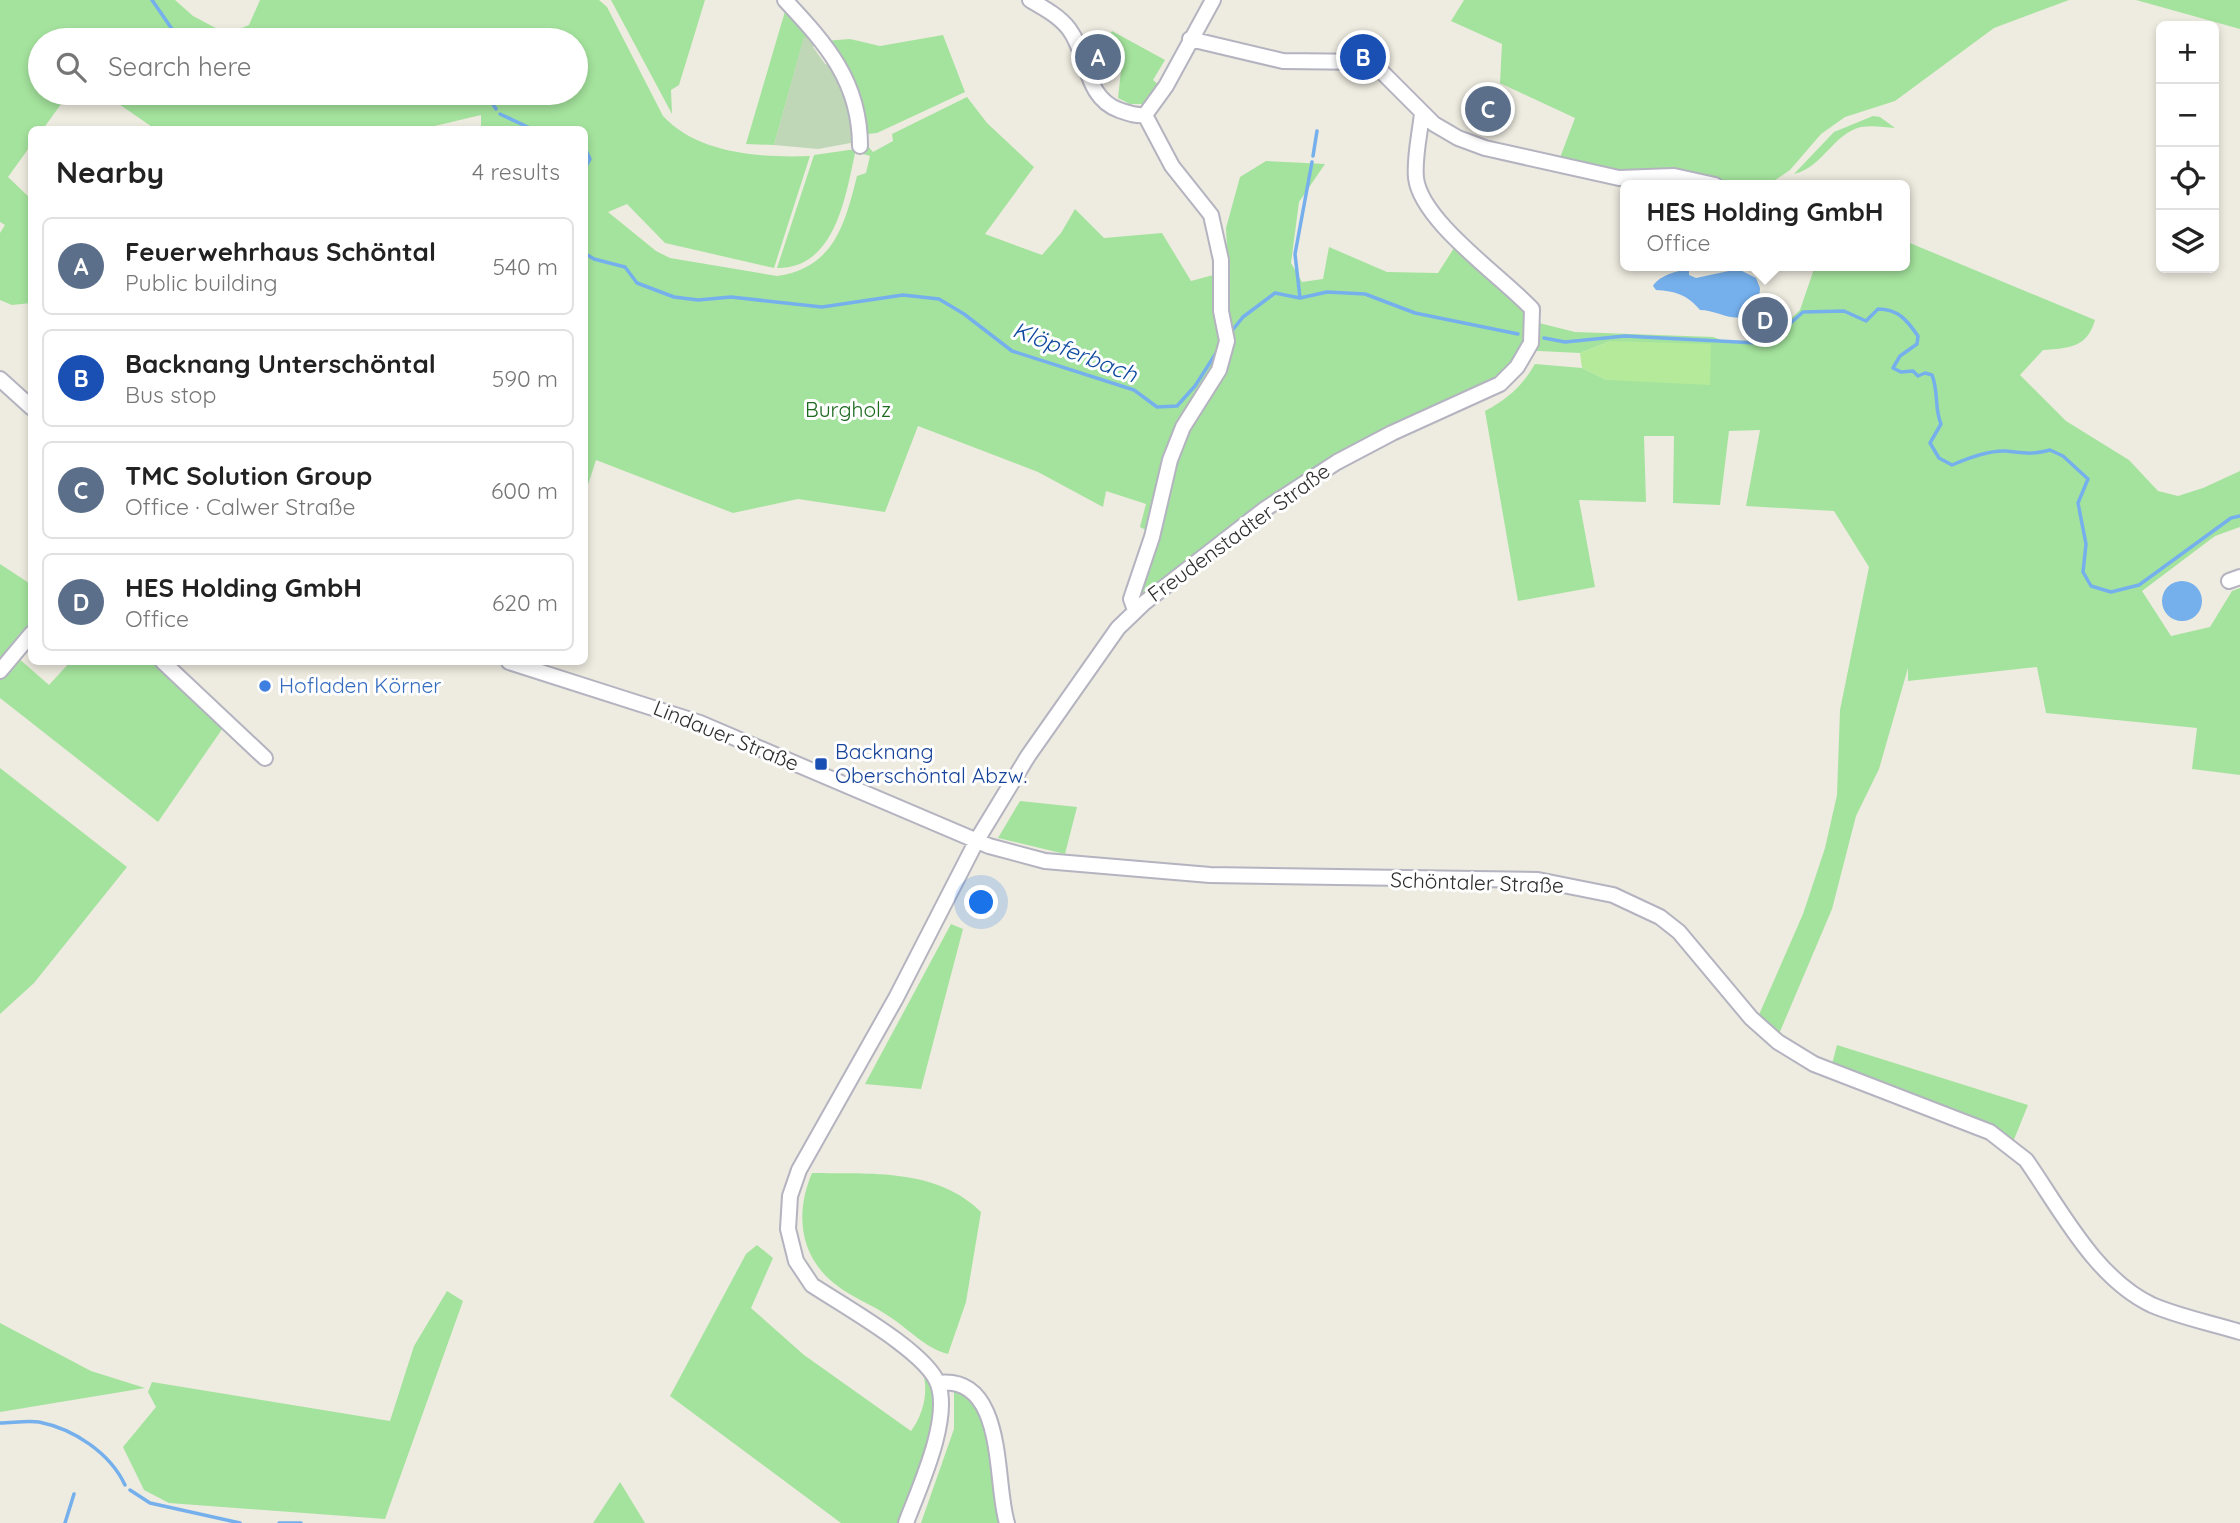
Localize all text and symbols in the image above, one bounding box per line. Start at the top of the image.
map controls [2156,21,2219,273]
button: + [2156,21,2219,84]
search box [28,28,588,105]
pin: A [1075,31,1121,83]
pin: B [1340,31,1386,83]
icon: search [52,48,90,86]
text: Search here [108,50,252,83]
pin: C [1465,83,1511,135]
button: − [2156,84,2219,147]
button: locate [2156,147,2219,210]
text: Nearby [56,153,164,191]
text: 4 results [472,157,560,186]
popup [1620,180,1910,271]
text: HES Holding GmbH [1647,195,1883,228]
button: layers [2156,210,2219,273]
text: Office [1647,228,1711,257]
text: Feuerwehrhaus Schöntal [125,235,436,268]
text: A [74,252,88,281]
text: 540 m [492,252,558,281]
text: Public building [125,268,278,297]
pin: D [1742,294,1788,346]
water label: Klöpferbach [1009,315,1142,389]
text: Backnang Unterschöntal [125,347,436,380]
text: B [73,364,89,393]
text: 590 m [492,364,558,393]
text: Bus stop [125,380,216,409]
park label: Burgholz [805,396,891,422]
street label: Freudenstadter Straße [1142,457,1335,607]
text: TMC Solution Group [125,459,372,492]
text: C [74,476,88,505]
text: 600 m [491,476,558,505]
text: Office · Calwer Straße [125,492,356,521]
text: HES Holding GmbH [125,571,362,604]
text: D [73,588,89,617]
text: 620 m [492,588,558,617]
text: Office [125,604,189,633]
place label: Hofladen Körner [279,672,441,698]
marker: Hofladen Körner [257,678,273,694]
street label: Lindauer Straße [650,694,803,776]
place label: Backnang Oberschöntal Abzw. [835,738,1027,788]
marker: Backnang Oberschöntal Abzw. [813,756,829,772]
street label: Schöntaler Straße [1390,866,1564,898]
your location [964,885,998,919]

